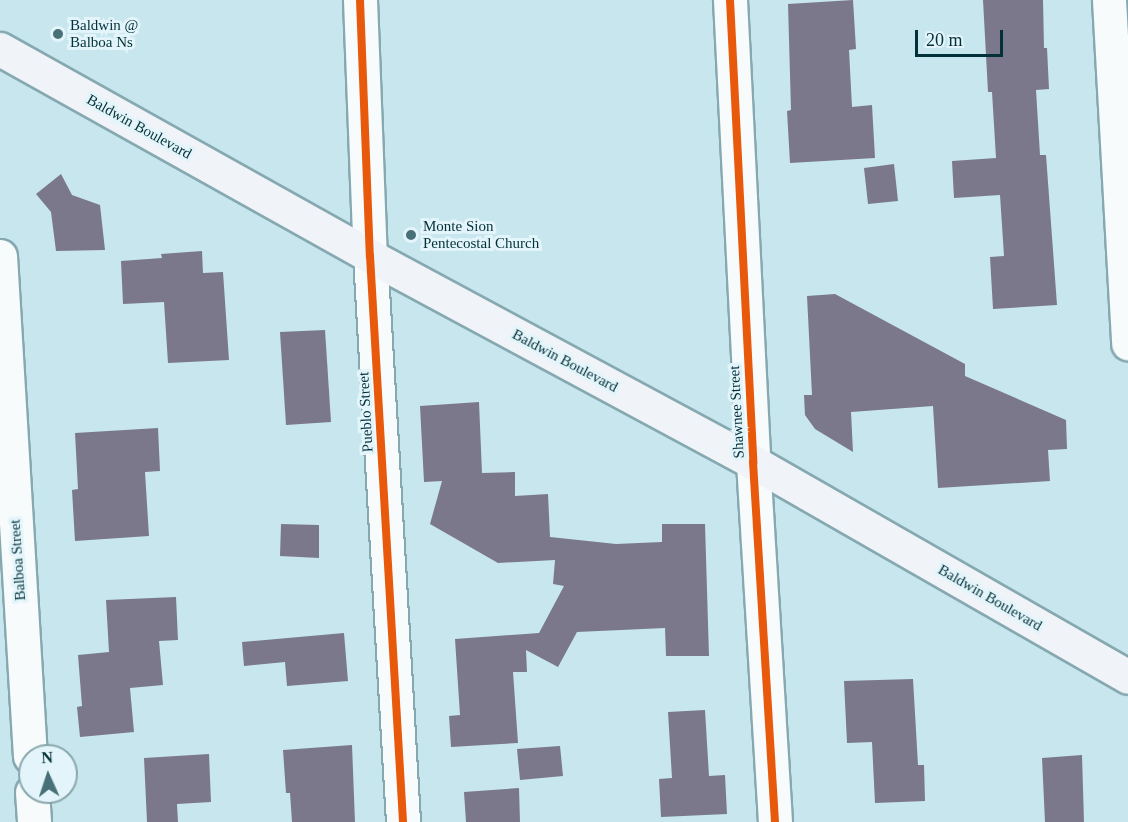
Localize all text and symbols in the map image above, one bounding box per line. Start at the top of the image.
place label: Baldwin @ Balboa Ns [70,16,138,51]
scale bar [918,18,1006,56]
marker: Baldwin @ Balboa Ns [51,27,65,41]
text: 20 m [926,30,963,50]
street label: Baldwin Boulevard [83,91,195,163]
place label: Monte Sion Pentecostal Church [423,217,539,252]
marker: Monte Sion Pentecostal Church [404,228,418,242]
street label: Baldwin Boulevard [509,326,621,396]
street label: Shawnee Street [726,365,748,459]
street label: Pueblo Street [355,371,377,453]
street label: Balboa Street [6,519,30,601]
street label: Baldwin Boulevard [935,561,1045,635]
north arrow [18,744,78,804]
text: N [41,749,53,766]

